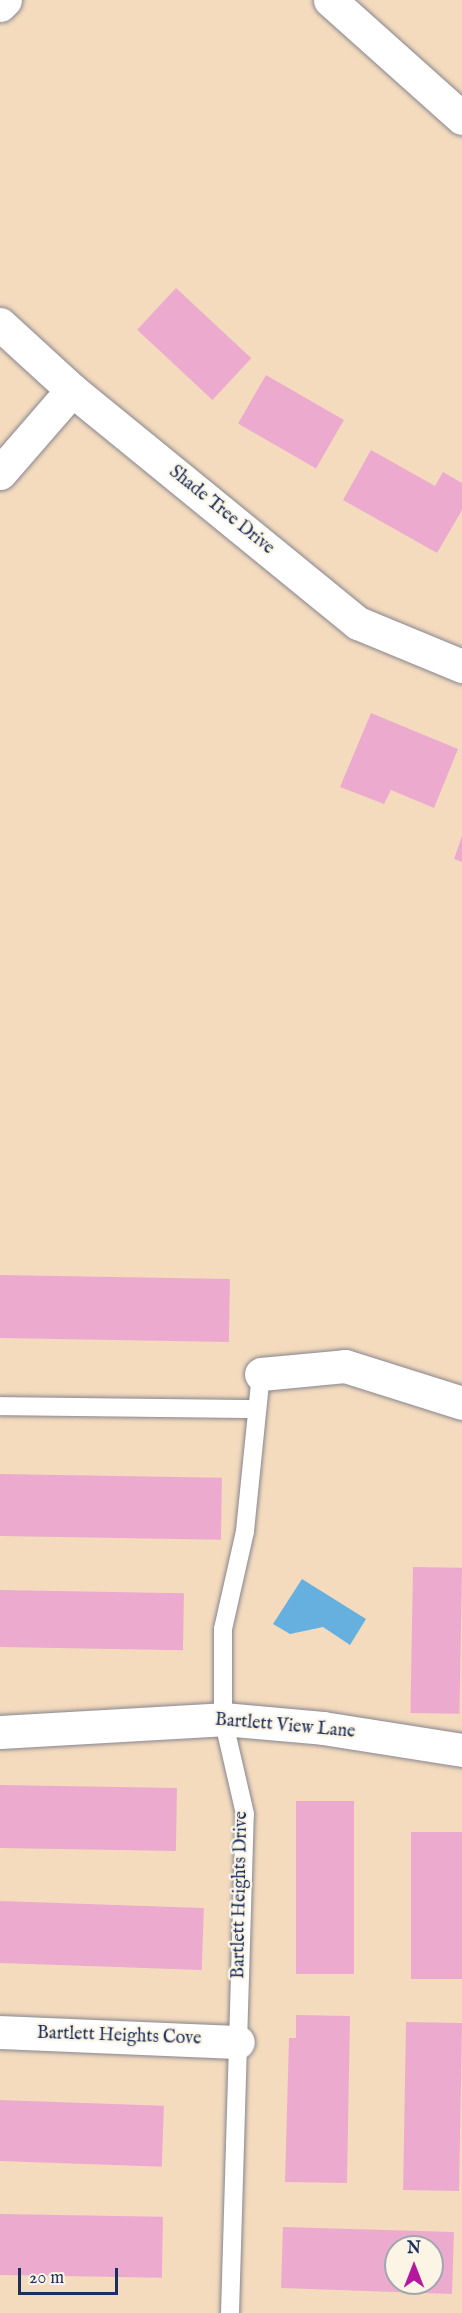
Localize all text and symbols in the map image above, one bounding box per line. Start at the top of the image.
street label: Shade Tree Drive [164,462,278,560]
street label: Bartlett View Lane [214,1710,356,1744]
street label: Bartlett Heights Drive [229,1811,253,1979]
street label: Bartlett Heights Cove [36,2023,202,2051]
north arrow [384,2235,444,2295]
text: N [407,2239,421,2259]
scale bar [21,2256,122,2294]
text: 20 m [29,2267,64,2290]

